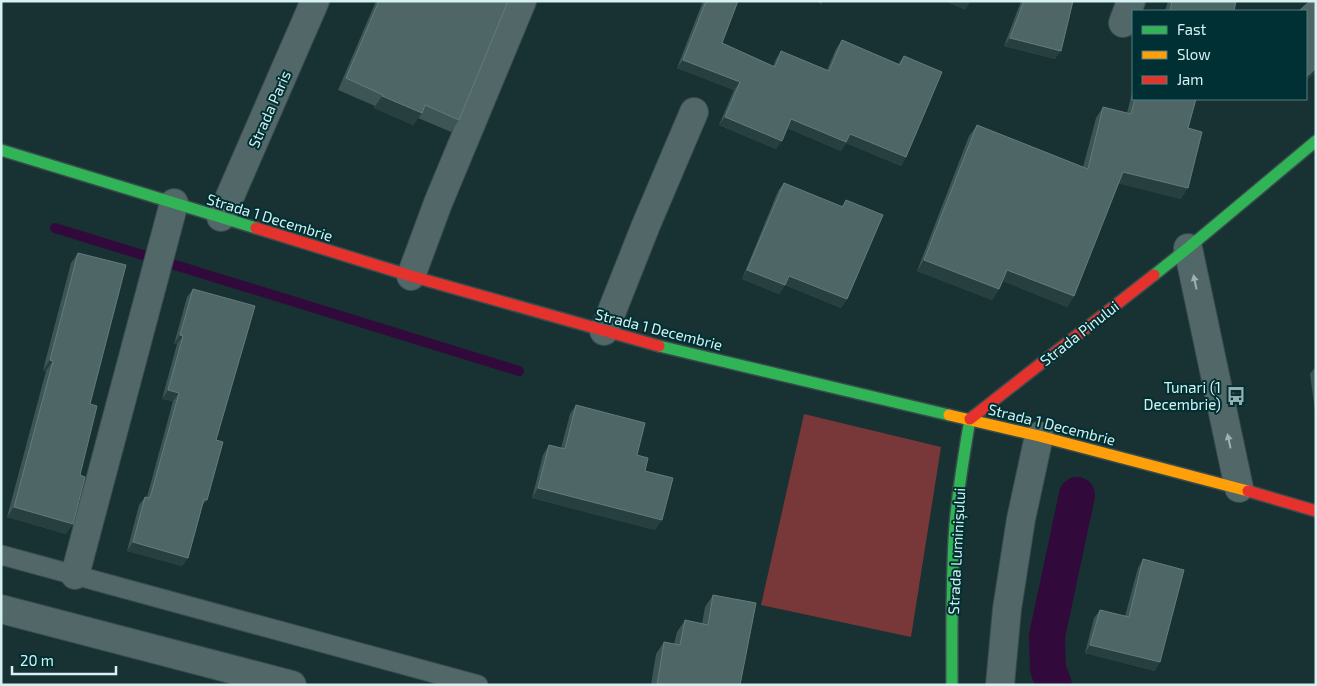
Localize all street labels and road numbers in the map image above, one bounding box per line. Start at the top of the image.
street label: Strada Paris [244,67,294,151]
street label: Strada 1 Decembrie [205,189,335,245]
street label: Strada Pinului [1036,297,1122,369]
street label: Strada 1 Decembrie [593,304,725,354]
street label: Strada 1 Decembrie [986,399,1118,449]
street label: Strada Luminișului [944,487,970,615]

